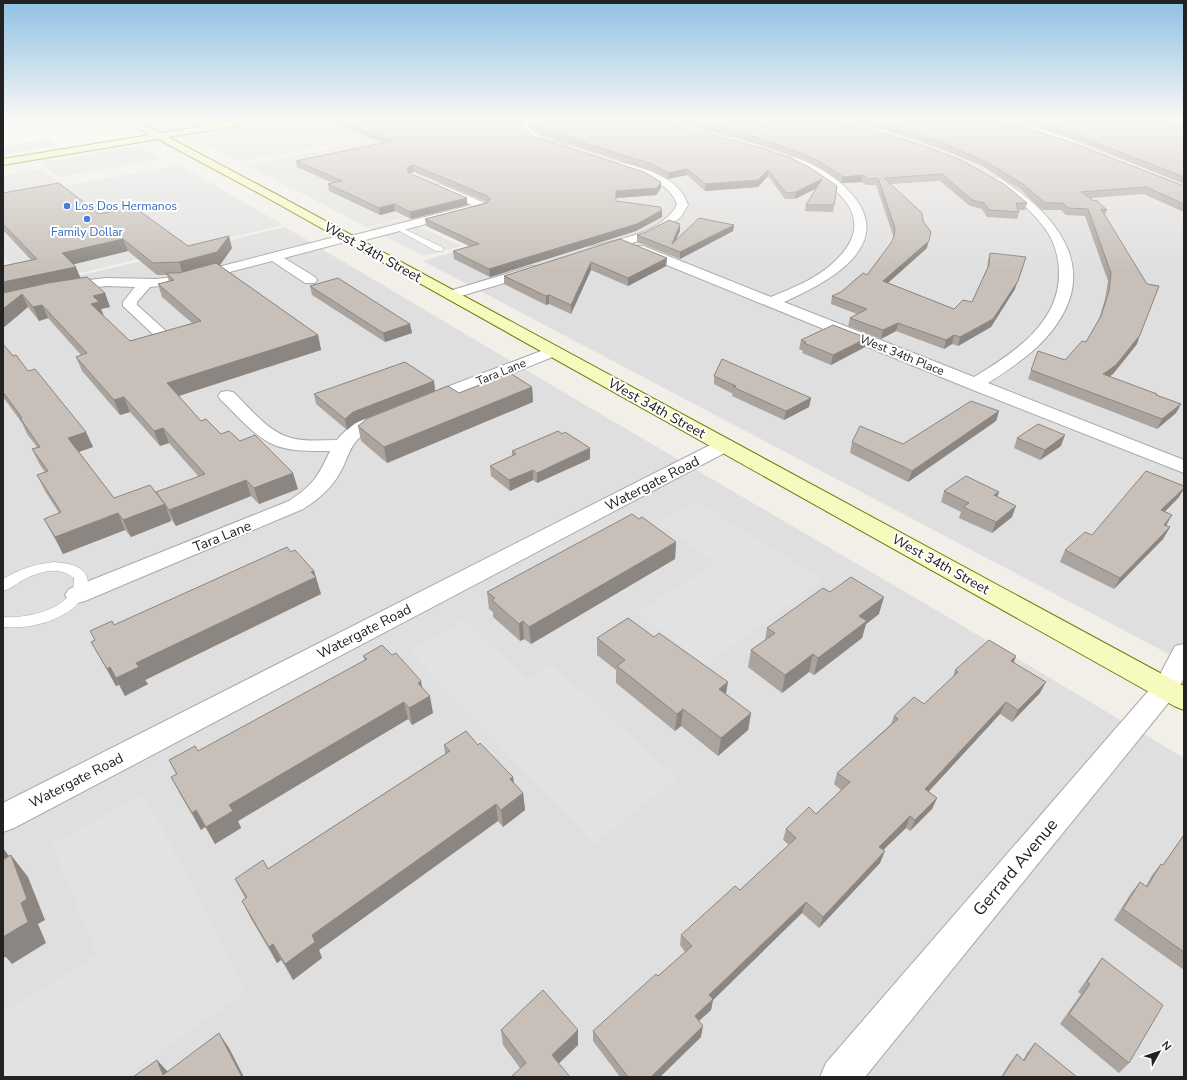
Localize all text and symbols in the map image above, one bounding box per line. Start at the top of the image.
place label: Los Dos Hermanos [75,198,177,214]
marker: Los Dos Hermanos [62,201,72,211]
marker: Family Dollar [82,214,92,224]
street label: West 34th Street [321,218,425,287]
place label: Family Dollar [51,224,124,240]
street label: West 34th Place [857,331,947,379]
street label: Tara Lane [474,355,528,389]
street label: West 34th Street [605,374,709,443]
street label: Watergate Road [602,452,703,515]
street label: Tara Lane [190,516,254,557]
street label: West 34th Street [889,530,993,599]
street label: Watergate Road [314,600,415,663]
street label: Watergate Road [26,749,127,812]
street label: Gerrard Avenue [968,814,1063,921]
north arrow [1139,1032,1179,1072]
text: N [1158,1038,1175,1054]

